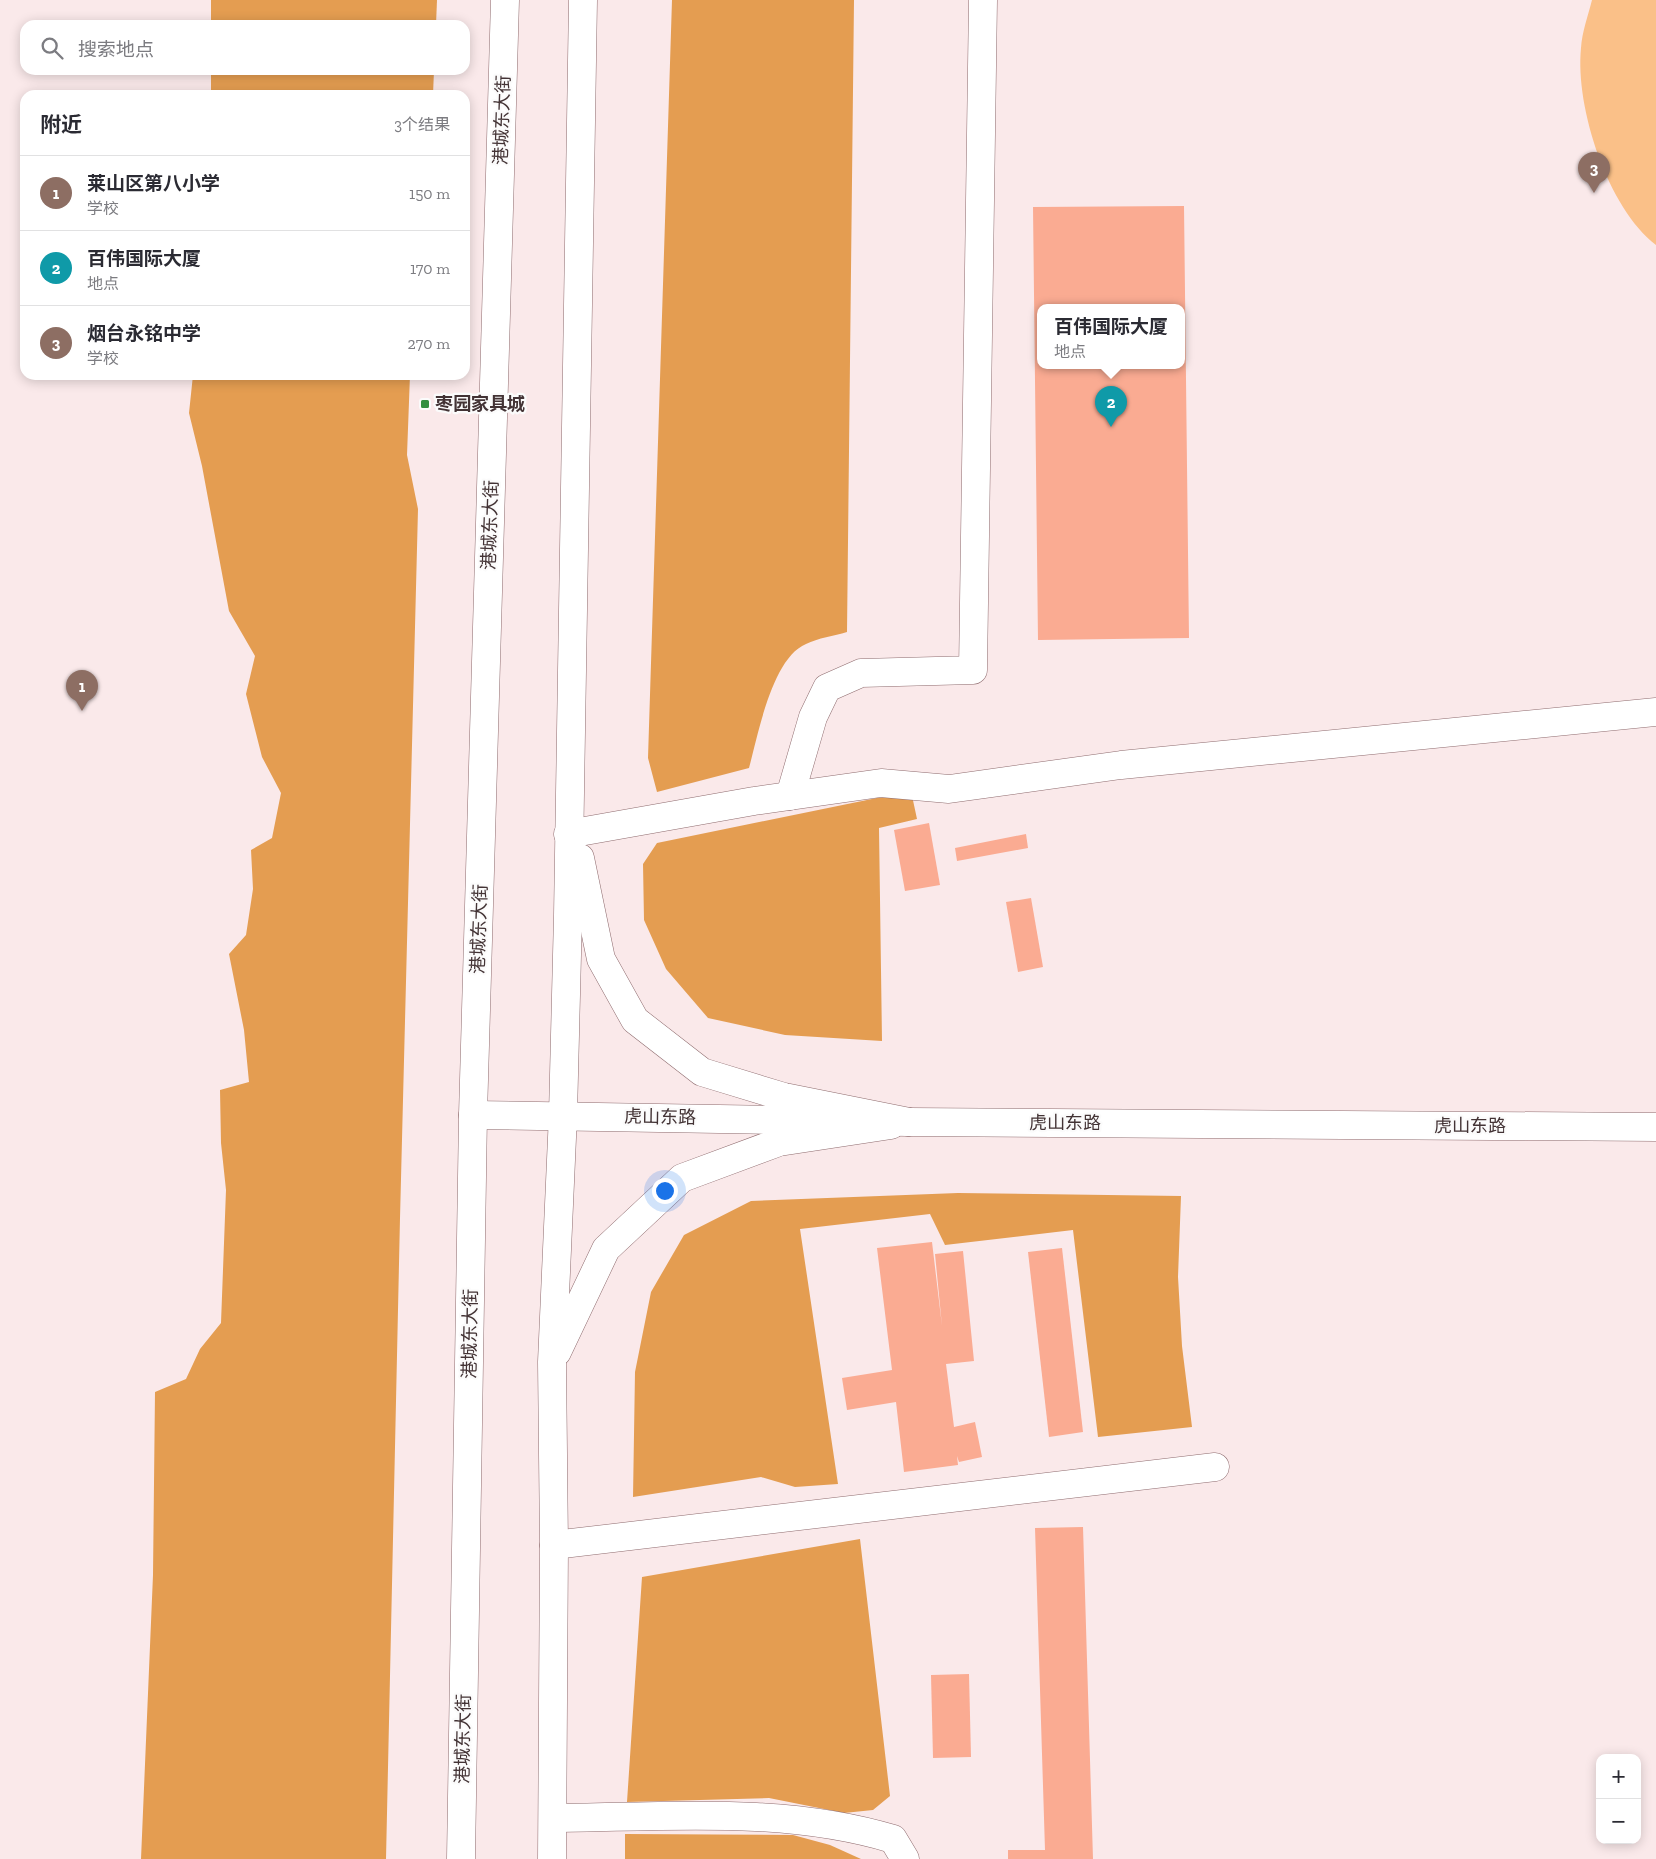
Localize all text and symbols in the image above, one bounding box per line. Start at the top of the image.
search box [20,20,470,75]
icon: search [38,34,66,62]
text: 搜索地点 [78,38,154,61]
street label: 港城东大街 [489,75,515,165]
text: 附近 [40,112,82,137]
text: 3个结果 [394,115,450,134]
pin: 3 [1578,152,1610,193]
text: 莱山区第八小学 [87,172,220,195]
text: 1 [53,184,59,203]
text: 150 m [409,184,450,203]
text: 学校 [87,199,119,218]
text: 百伟国际大厦 [87,247,201,270]
text: 2 [52,259,60,278]
text: 170 m [410,259,450,278]
text: 地点 [87,274,119,293]
popup [1037,304,1185,369]
text: 百伟国际大厦 [1054,315,1168,338]
text: 烟台永铭中学 [87,322,201,345]
text: 3 [52,334,60,353]
text: 270 m [408,334,450,353]
text: 地点 [1054,342,1086,361]
text: 学校 [87,349,119,368]
pin: 2 [1095,386,1127,427]
place label: 枣园家具城 [435,393,525,415]
marker: 枣园家具城 [419,398,431,410]
street label: 港城东大街 [477,480,503,570]
pin: 1 [66,670,98,711]
street label: 港城东大街 [466,884,492,974]
street label: 虎山东路 [624,1105,696,1129]
street label: 虎山东路 [1029,1112,1101,1134]
street label: 虎山东路 [1434,1115,1506,1137]
your location [652,1178,678,1204]
street label: 港城东大街 [458,1289,482,1379]
street label: 港城东大街 [451,1694,475,1784]
map controls [1596,1754,1641,1844]
button: + [1596,1754,1641,1799]
button: − [1596,1799,1641,1844]

